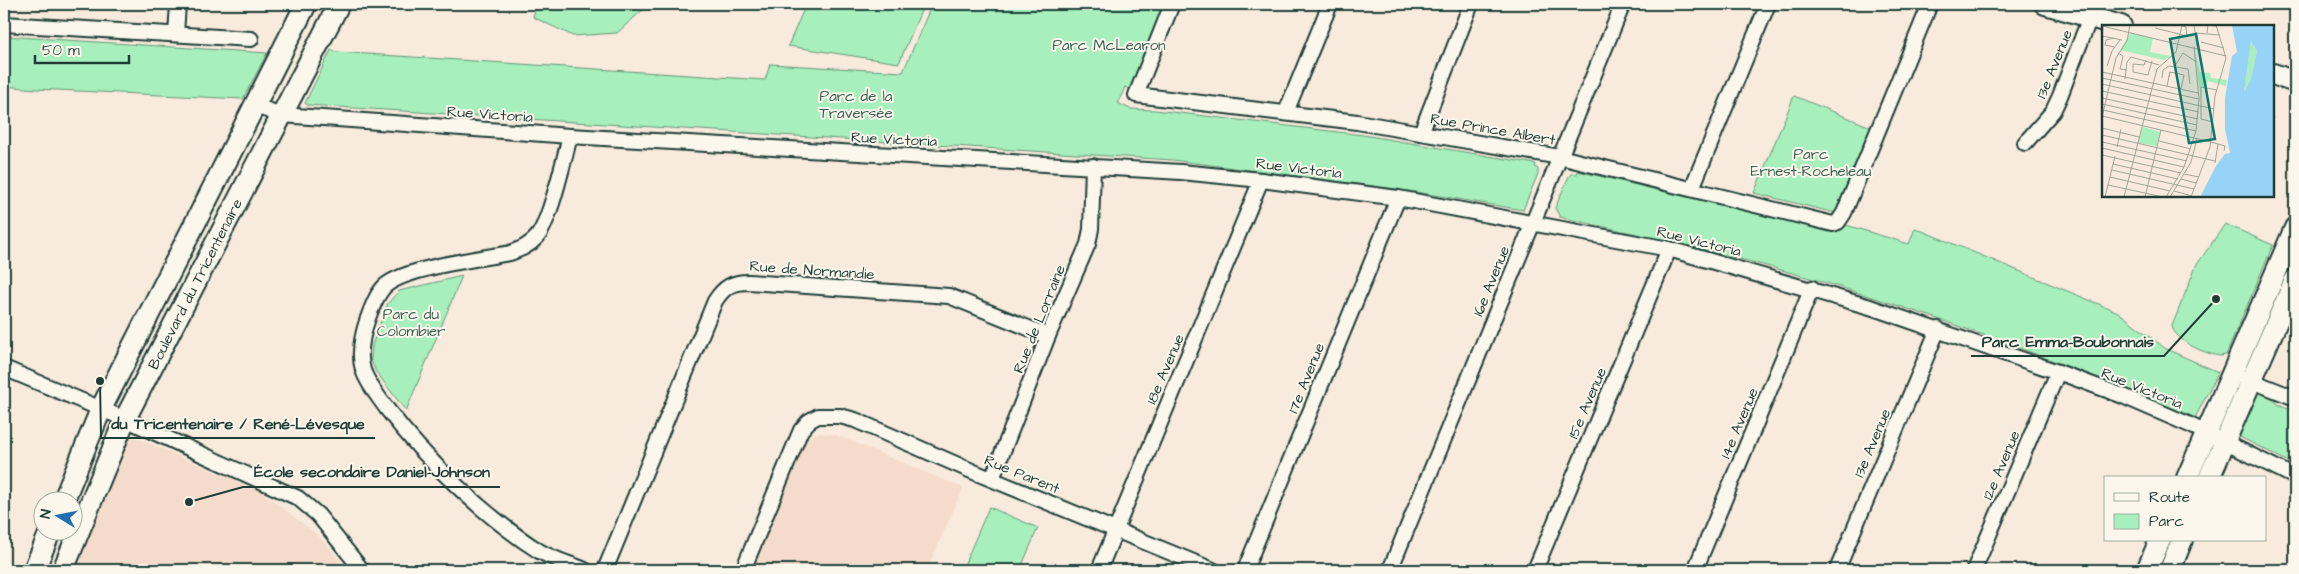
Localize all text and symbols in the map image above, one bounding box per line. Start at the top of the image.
inset map [2102,25,2274,198]
street label: 13e Avenue [2031,27,2078,102]
scale bar [35,32,129,64]
park label: Parc McLearon [1052,35,1166,56]
text: 50 m [42,40,80,61]
park label: Parc de la Traversée [819,86,893,124]
street label: Rue Victoria [446,101,534,128]
street label: Rue Prince Albert [1429,108,1557,151]
street label: Rue Victoria [850,127,938,152]
park label: Parc Ernest-Rocheleau [1751,144,1872,182]
street label: Rue Victoria [1255,153,1343,184]
street label: Boulevard du Tricentenaire [143,195,248,373]
street label: Rue Victoria [1654,221,1744,262]
street label: 16e Avenue [1468,243,1515,320]
street label: Rue de Normandie [749,256,875,285]
street label: Rue de Lorraine [1008,262,1071,376]
park label: Parc du Colombier [377,304,445,342]
callout: Parc Emma-Boubonnais [1971,325,2164,356]
street label: 18e Avenue [1141,331,1190,408]
text: Parc Emma-Boubonnais [1982,331,2154,353]
street label: 17e Avenue [1283,340,1330,416]
street label: Rue Victoria [2098,363,2186,414]
street label: 15e Avenue [1563,364,1612,442]
street label: 14e Avenue [1715,385,1764,462]
street label: 13e Avenue [1849,406,1896,481]
callout: du Tricentenaire / René-Lévesque [101,407,375,438]
text: du Tricentenaire / René-Lévesque [110,413,365,435]
street label: 12e Avenue [1977,427,2025,503]
street label: Rue Parent [981,450,1063,499]
callout: École secondaire Daniel-Johnson [243,456,500,487]
text: École secondaire Daniel-Johnson [254,461,490,483]
legend [2104,476,2266,542]
text: Route [2149,487,2190,508]
north arrow [32,492,82,542]
text: N [36,508,57,520]
text: Parc [2149,511,2184,532]

